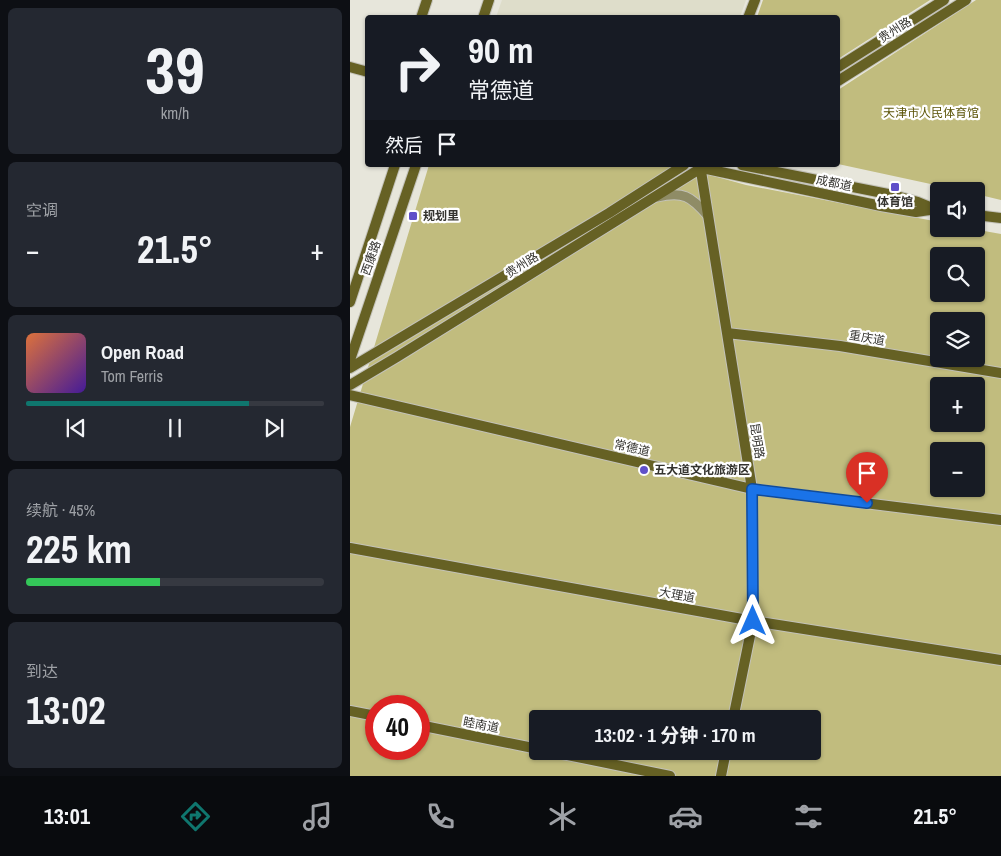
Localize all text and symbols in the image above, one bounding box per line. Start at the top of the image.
street label: 贵州路 [875,14,915,46]
text: 39 [145,26,205,113]
text: 90 m [468,27,533,74]
icon: right [385,35,450,100]
text: 常德道 [468,75,534,105]
text: km/h [161,102,189,124]
park label: 天津市人民体育馆 [883,105,979,121]
icon: arrive [433,130,461,158]
text: 然后 [385,132,423,158]
street label: 成都道 [815,171,853,195]
marker: 体育馆 [889,181,901,193]
map controls [930,182,985,497]
button: sound [930,182,985,237]
place label: 体育馆 [877,194,913,210]
text: 空调 [26,199,58,221]
place label: 规划里 [423,208,459,224]
marker: 规划里 [407,210,419,222]
text: 21.5° [137,224,213,275]
text: − [26,231,39,269]
text: + [311,231,324,269]
street label: 西康路 [358,238,384,278]
button: search [930,247,985,302]
street label: 贵州路 [502,249,542,281]
button: layers [930,312,985,367]
street label: 重庆道 [848,327,886,349]
text: Open Road [101,339,184,365]
text: Tom Ferris [101,365,163,387]
button: + [930,377,985,432]
icon: previous [62,414,90,442]
icon: pause [161,414,189,442]
icon: next [260,414,288,442]
street label: 昆明路 [746,422,768,460]
street label: 常德道 [613,436,651,460]
button: − [930,442,985,497]
pin [846,452,888,503]
icon: arrive [853,459,881,487]
place label: 五大道文化旅游区 [654,462,750,478]
marker: 五大道文化旅游区 [638,464,650,476]
text: 续航 · 45% [26,499,95,521]
text: 225 km [26,524,132,575]
street label: 大理道 [658,584,696,606]
position arrow [726,594,778,646]
text: 到达 [26,660,58,682]
text: 13:02 [26,685,106,736]
speed limit sign: 40 [365,695,430,760]
street label: 睦南道 [462,714,500,736]
text: 13:02 · 1 分钟 · 170 m [594,722,756,748]
icon: directions [178,799,213,834]
icon: music [300,799,335,834]
icon: phone [423,799,458,834]
icon: climate [545,799,580,834]
icon: car [668,799,703,834]
icon: filters [791,799,826,834]
text: 13:01 [44,801,90,831]
text: 21.5° [913,801,957,831]

